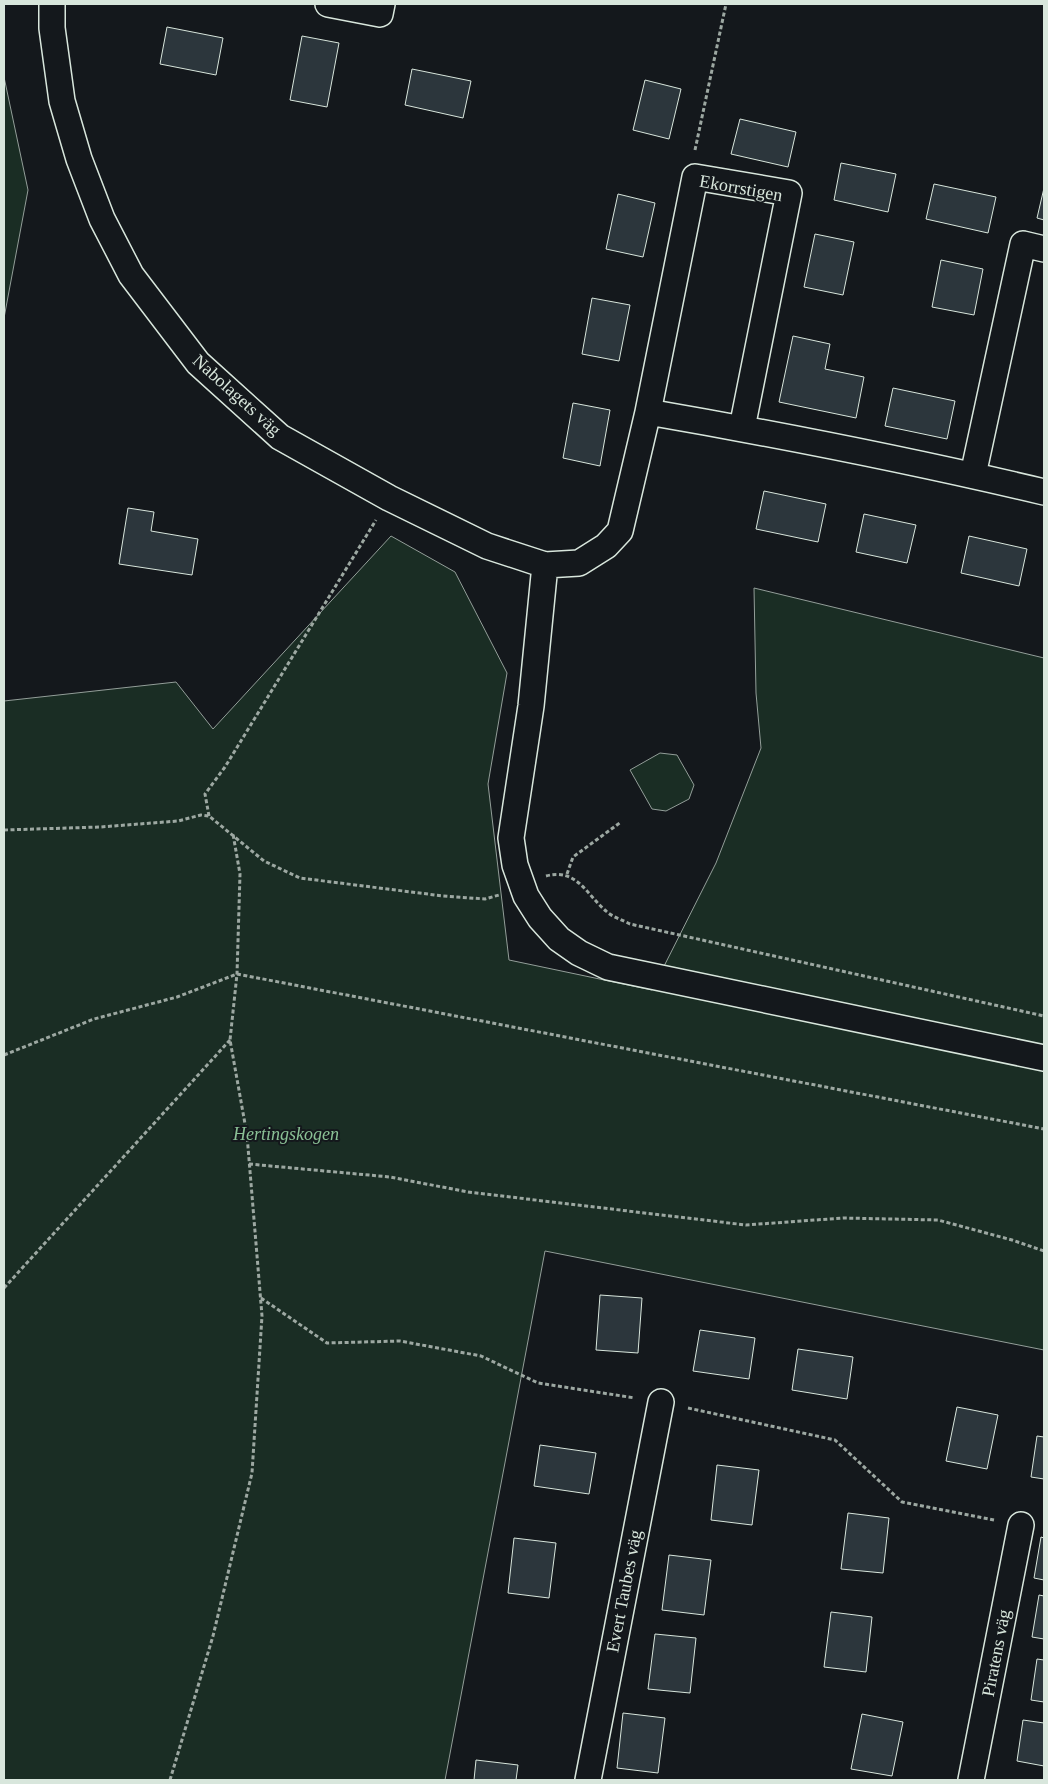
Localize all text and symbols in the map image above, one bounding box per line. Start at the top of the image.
street label: Ekorrstigen [698,171,784,205]
street label: Nabolagets väg [189,350,285,440]
park label: Hertingskogen [232,1124,339,1144]
street label: Evert Taubes väg [602,1528,646,1654]
street label: Piratens väg [978,1608,1014,1698]

